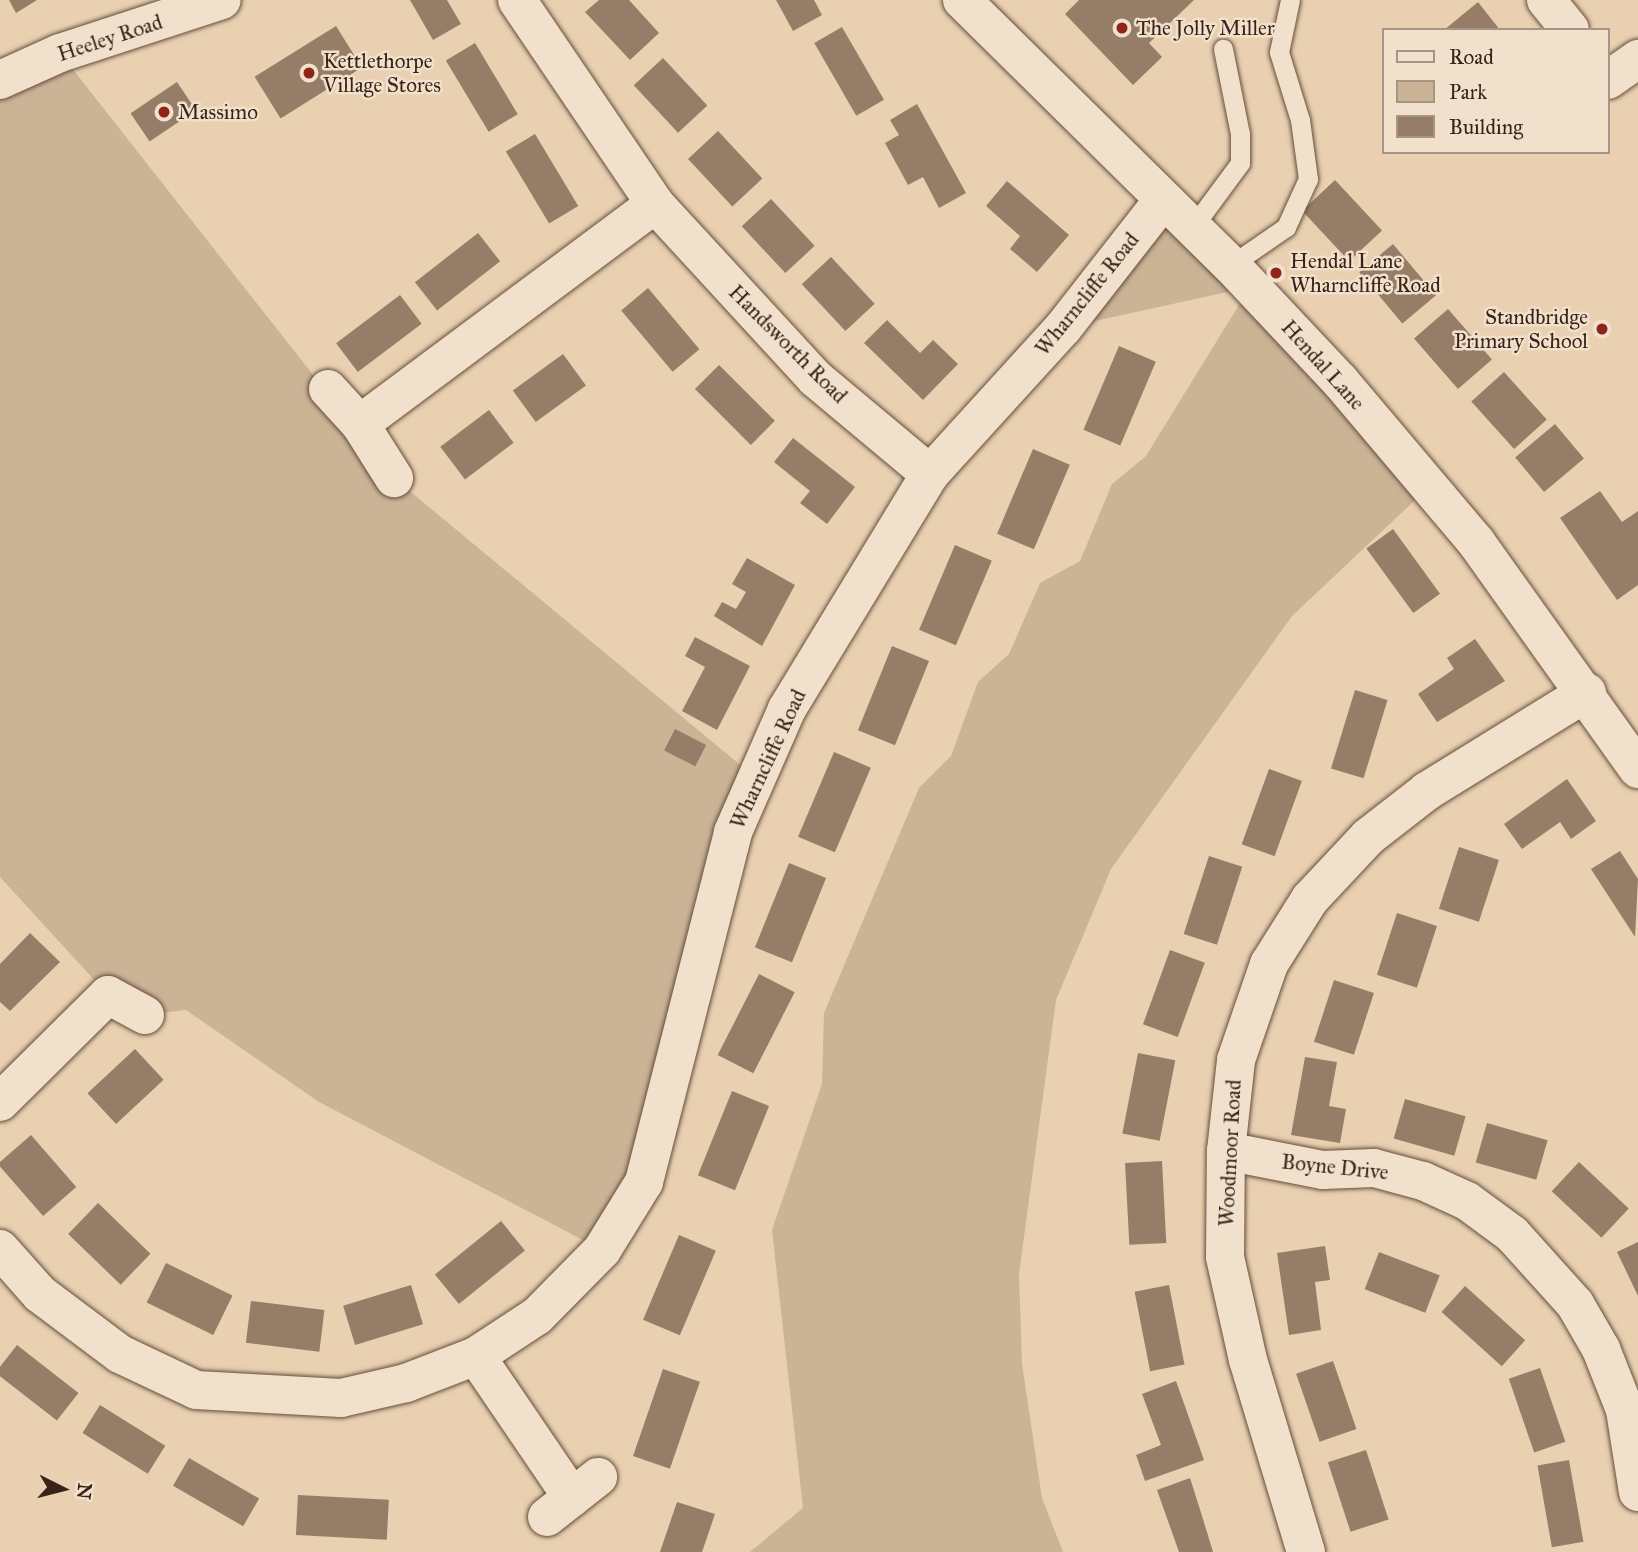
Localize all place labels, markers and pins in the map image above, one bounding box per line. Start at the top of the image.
place label: The Jolly Miller [1136,15,1275,41]
marker: The Jolly Miller [1114,20,1130,36]
place label: Kettlethorpe Village Stores [323,48,441,98]
marker: Kettlethorpe Village Stores [301,65,317,81]
place label: Massimo [178,99,258,125]
marker: Massimo [156,104,172,120]
place label: Hendal Lane Wharncliffe Road [1290,248,1441,298]
marker: Hendal Lane Wharncliffe Road [1268,265,1284,281]
place label: Standbridge Primary School [1454,304,1588,354]
marker: Standbridge Primary School [1594,321,1610,337]

